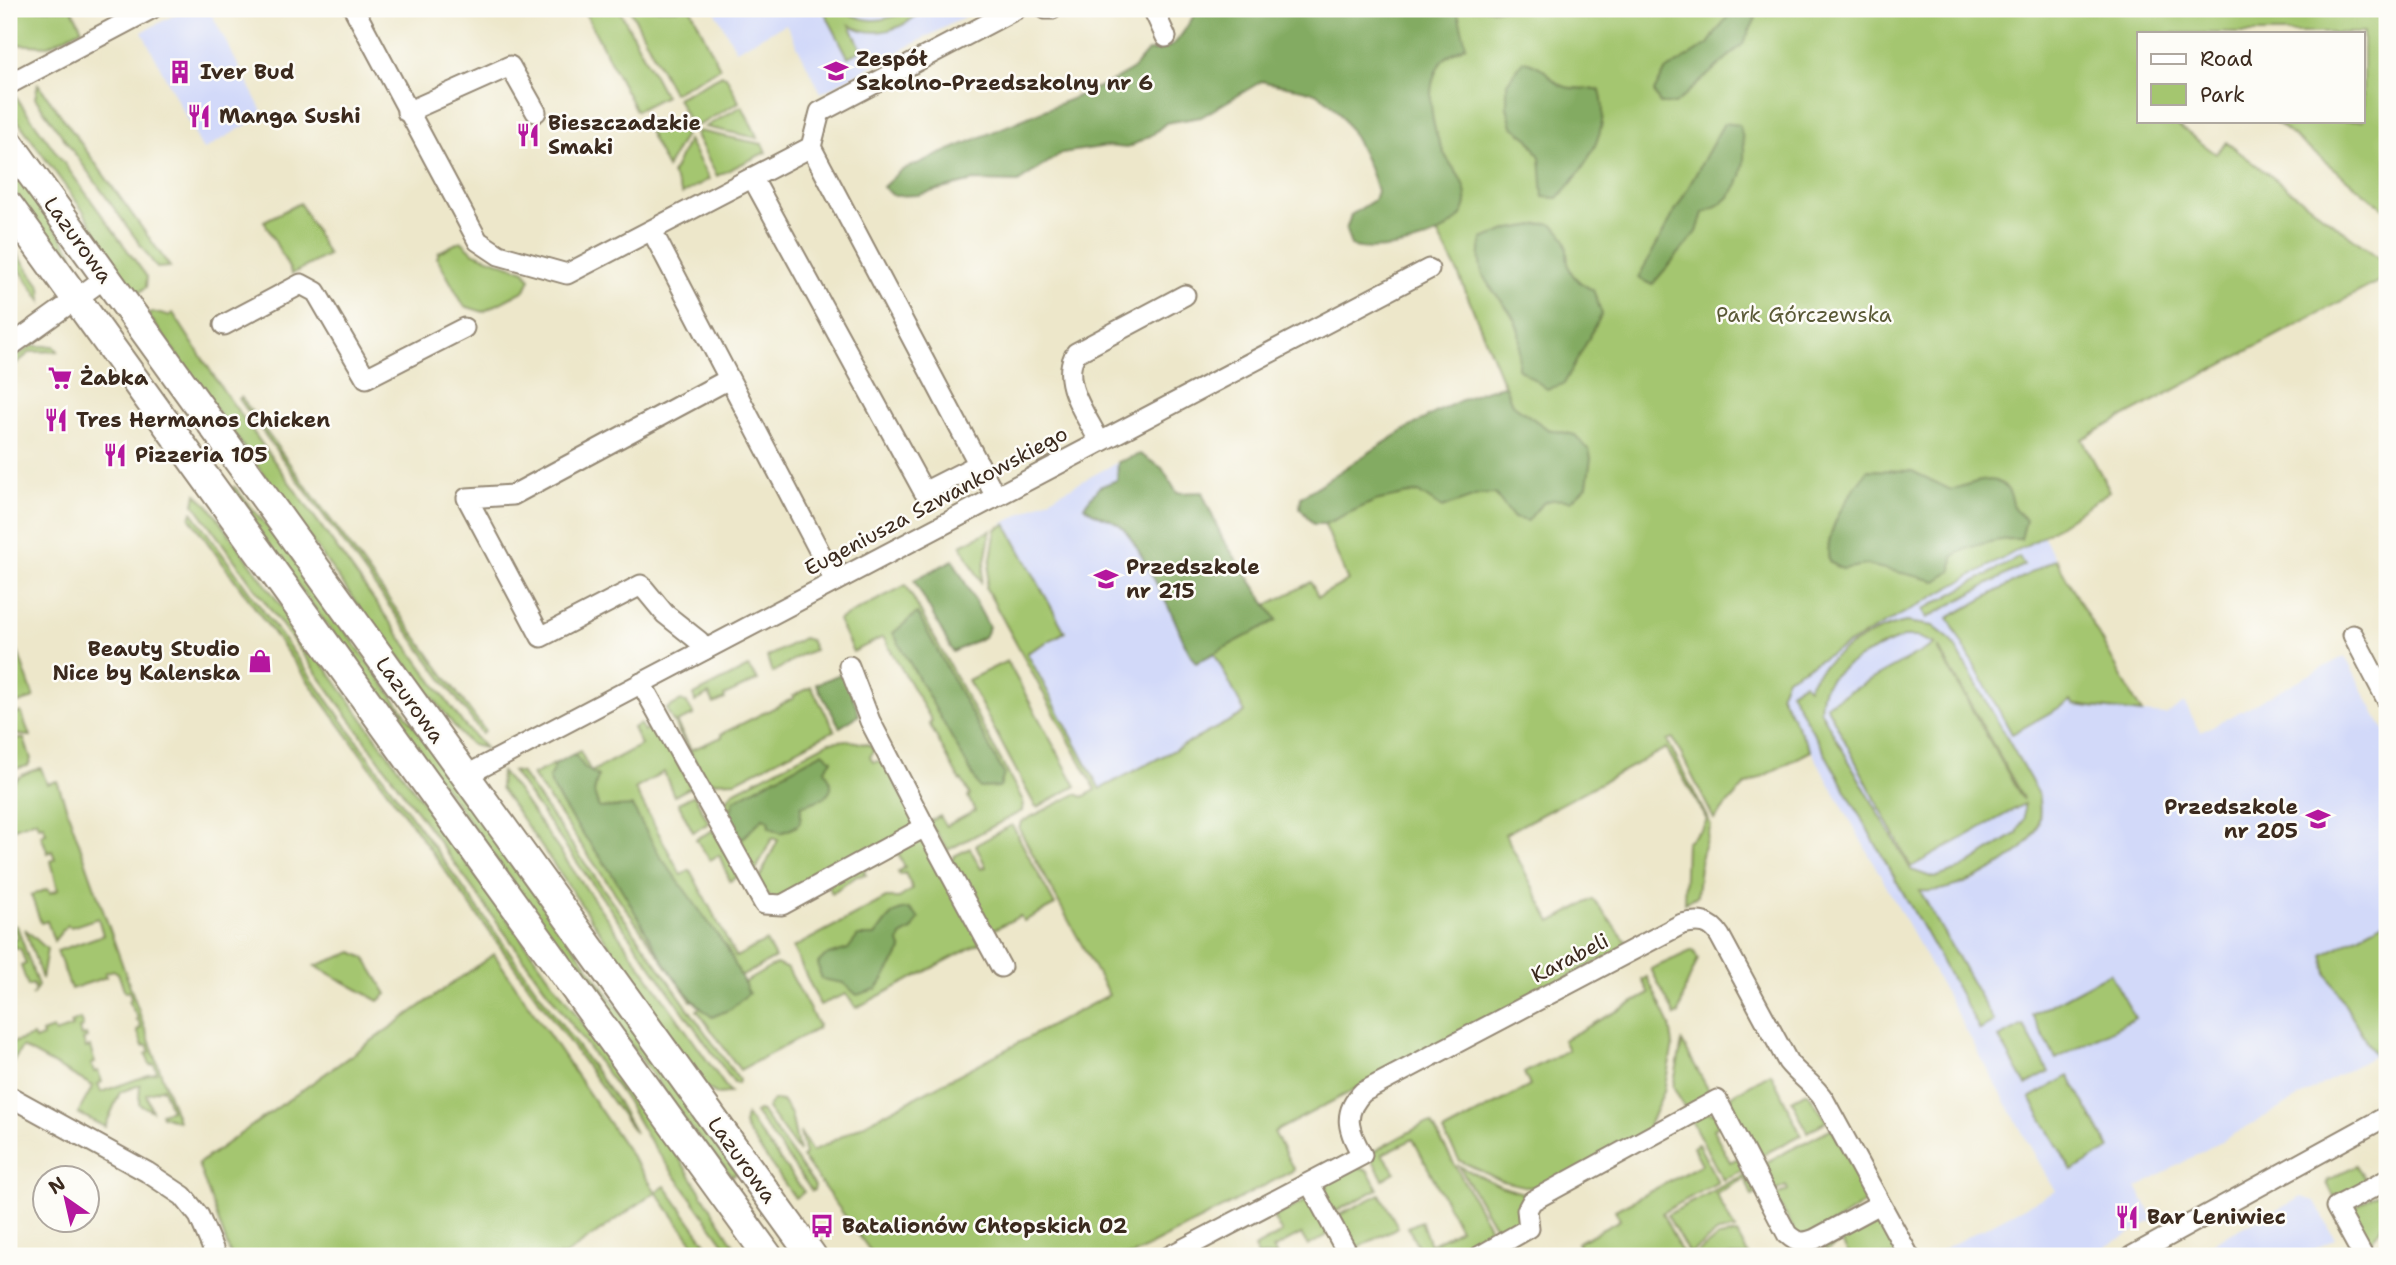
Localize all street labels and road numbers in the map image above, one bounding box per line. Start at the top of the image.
street label: Lazurowa [37,191,119,289]
street label: Eugeniusza Szwankowskiego [800,420,1072,582]
street label: Lazurowa [369,651,451,749]
street label: Karabeli [1526,927,1614,989]
street label: Lazurowa [701,1111,783,1209]

